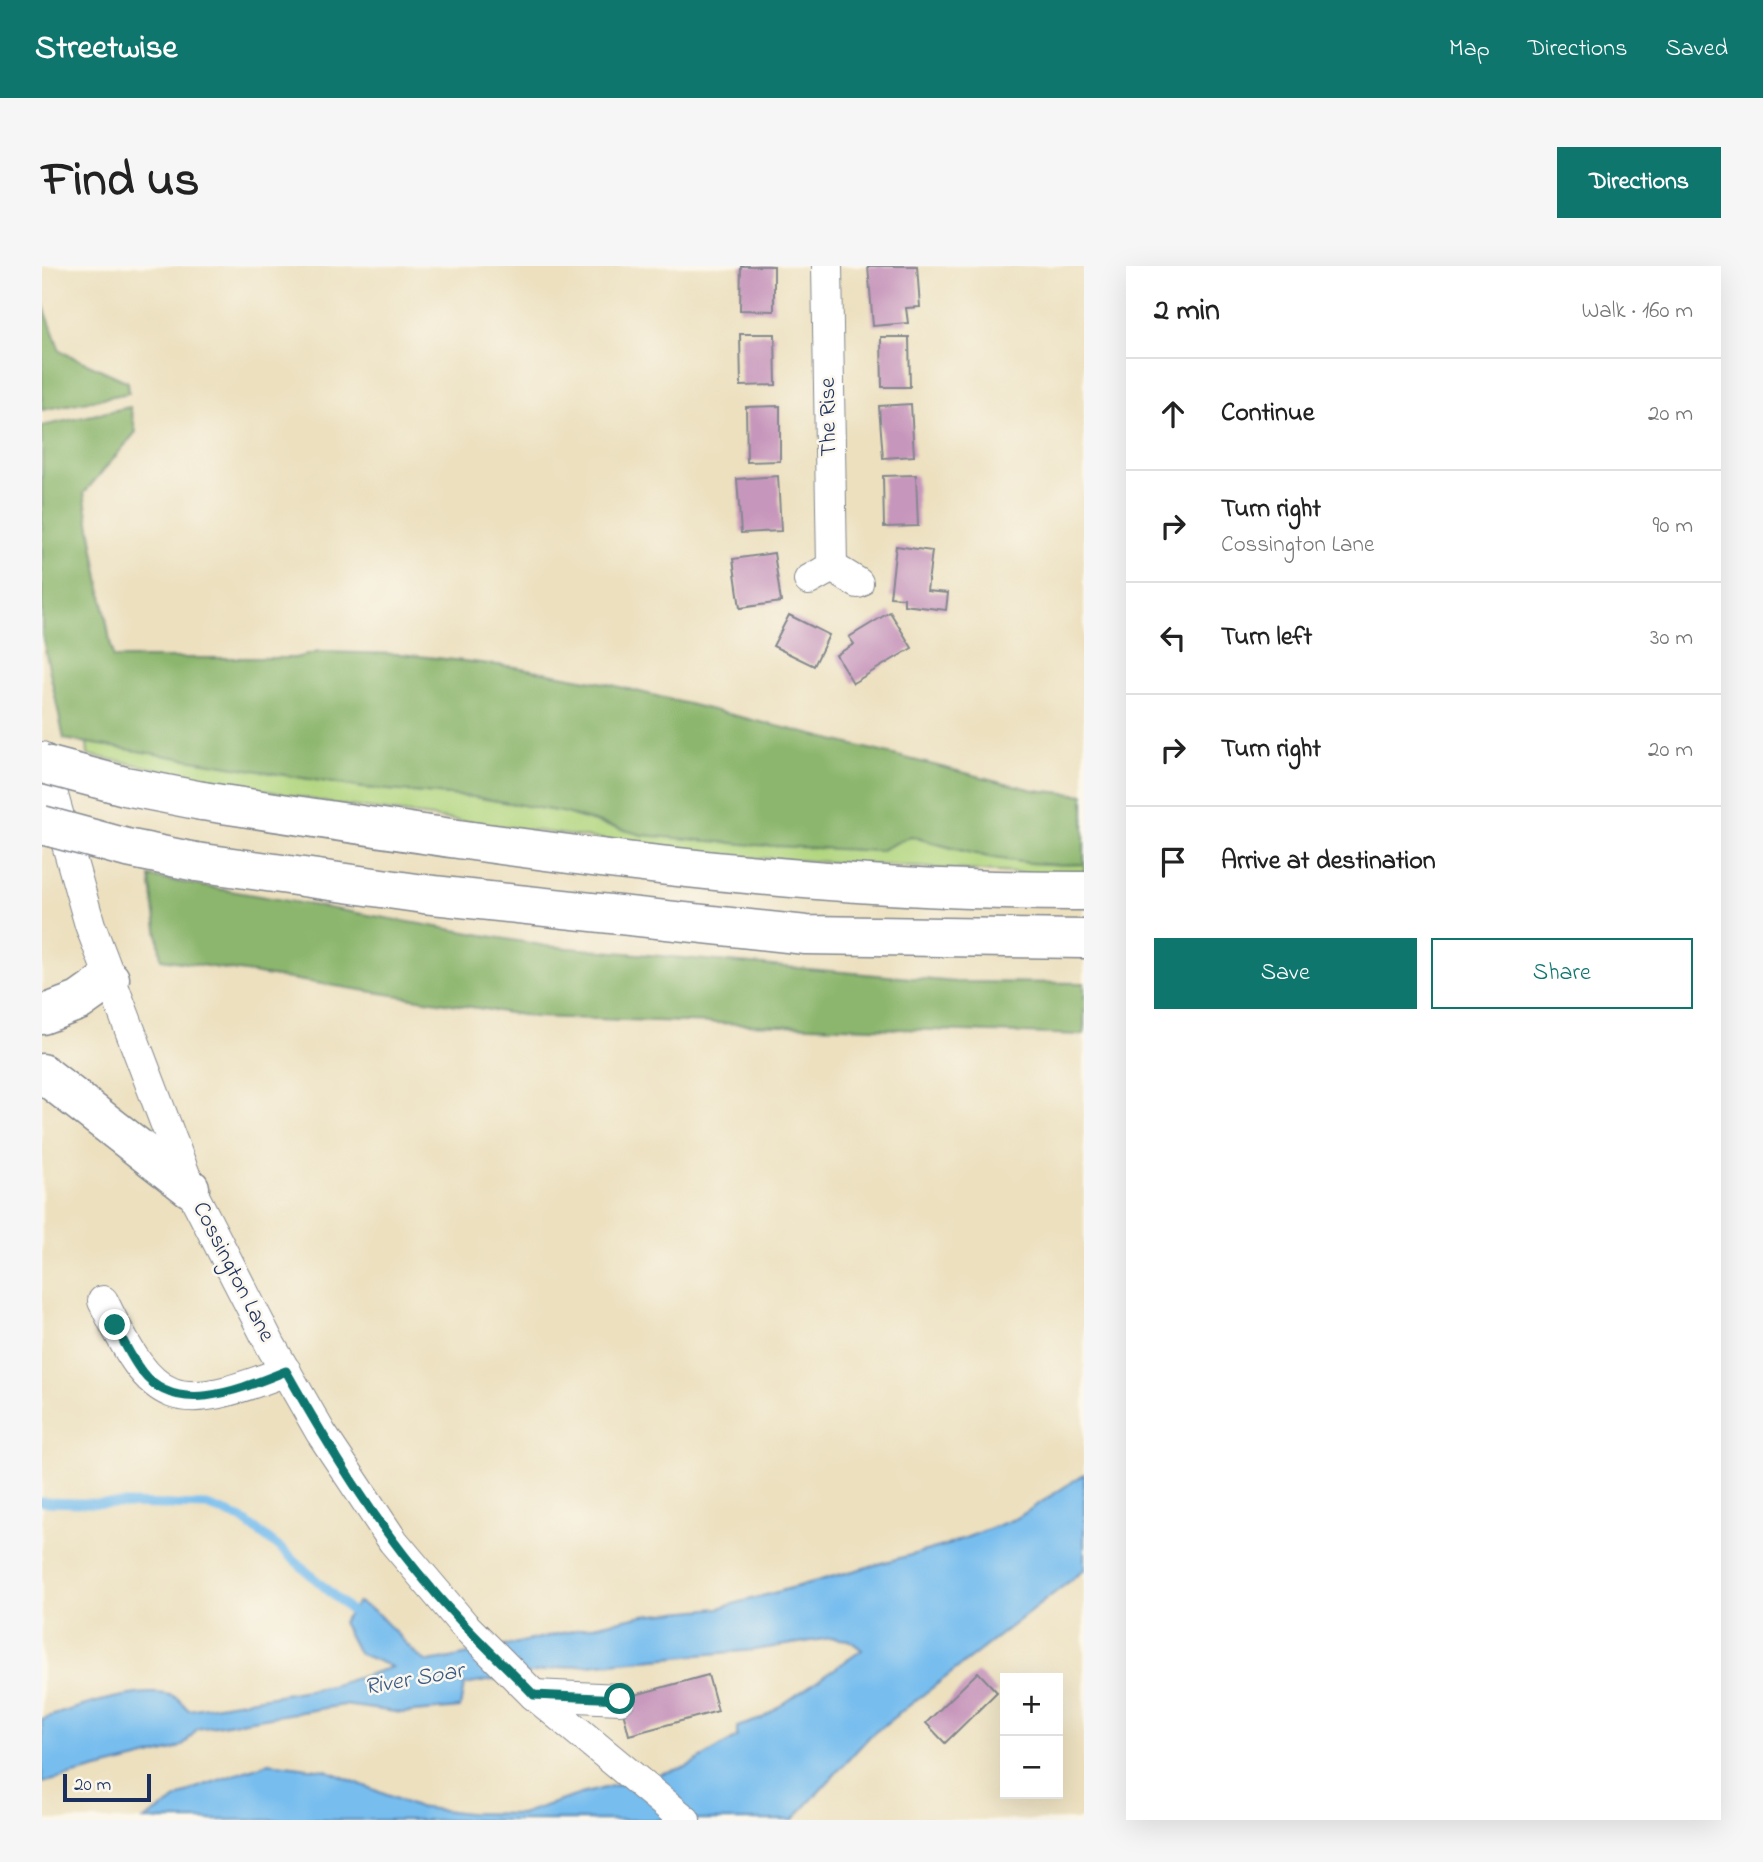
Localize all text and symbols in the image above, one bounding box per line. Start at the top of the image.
text: Streetwise [35,25,177,73]
text: Map [1449,32,1490,67]
text: Directions [1528,32,1627,67]
text: Saved [1665,32,1728,67]
text: Find us [42,146,199,218]
button: Directions [1557,147,1721,218]
text: 2 min [1154,290,1220,334]
text: Walk · 160 m [1581,295,1693,328]
street label: The Rise [812,377,846,457]
icon: ahead [1154,395,1192,433]
text: Continue [1221,395,1314,433]
text: 20 m [1648,398,1693,431]
text: Turn right [1221,491,1321,529]
icon: right [1154,507,1192,545]
text: 90 m [1653,510,1693,543]
text: Cossington Lane [1221,529,1374,562]
icon: left [1154,619,1192,657]
text: Turn left [1221,619,1312,657]
text: 30 m [1650,622,1693,655]
icon: right [1154,731,1192,769]
text: Turn right [1221,731,1321,769]
text: 20 m [1648,734,1693,767]
icon: arrive [1154,843,1192,881]
text: Arrive at destination [1221,843,1436,881]
button: Save [1154,938,1417,1009]
button: Share [1431,938,1693,1009]
street label: Cossington Lane [183,1196,283,1349]
route end [99,1309,130,1340]
water label: River Soar [362,1654,469,1706]
map controls [1000,1673,1063,1799]
button: + [1000,1673,1063,1736]
route start [604,1683,635,1714]
button: − [1000,1736,1063,1799]
scale bar [63,1771,150,1803]
text: 20 m [74,1772,111,1799]

